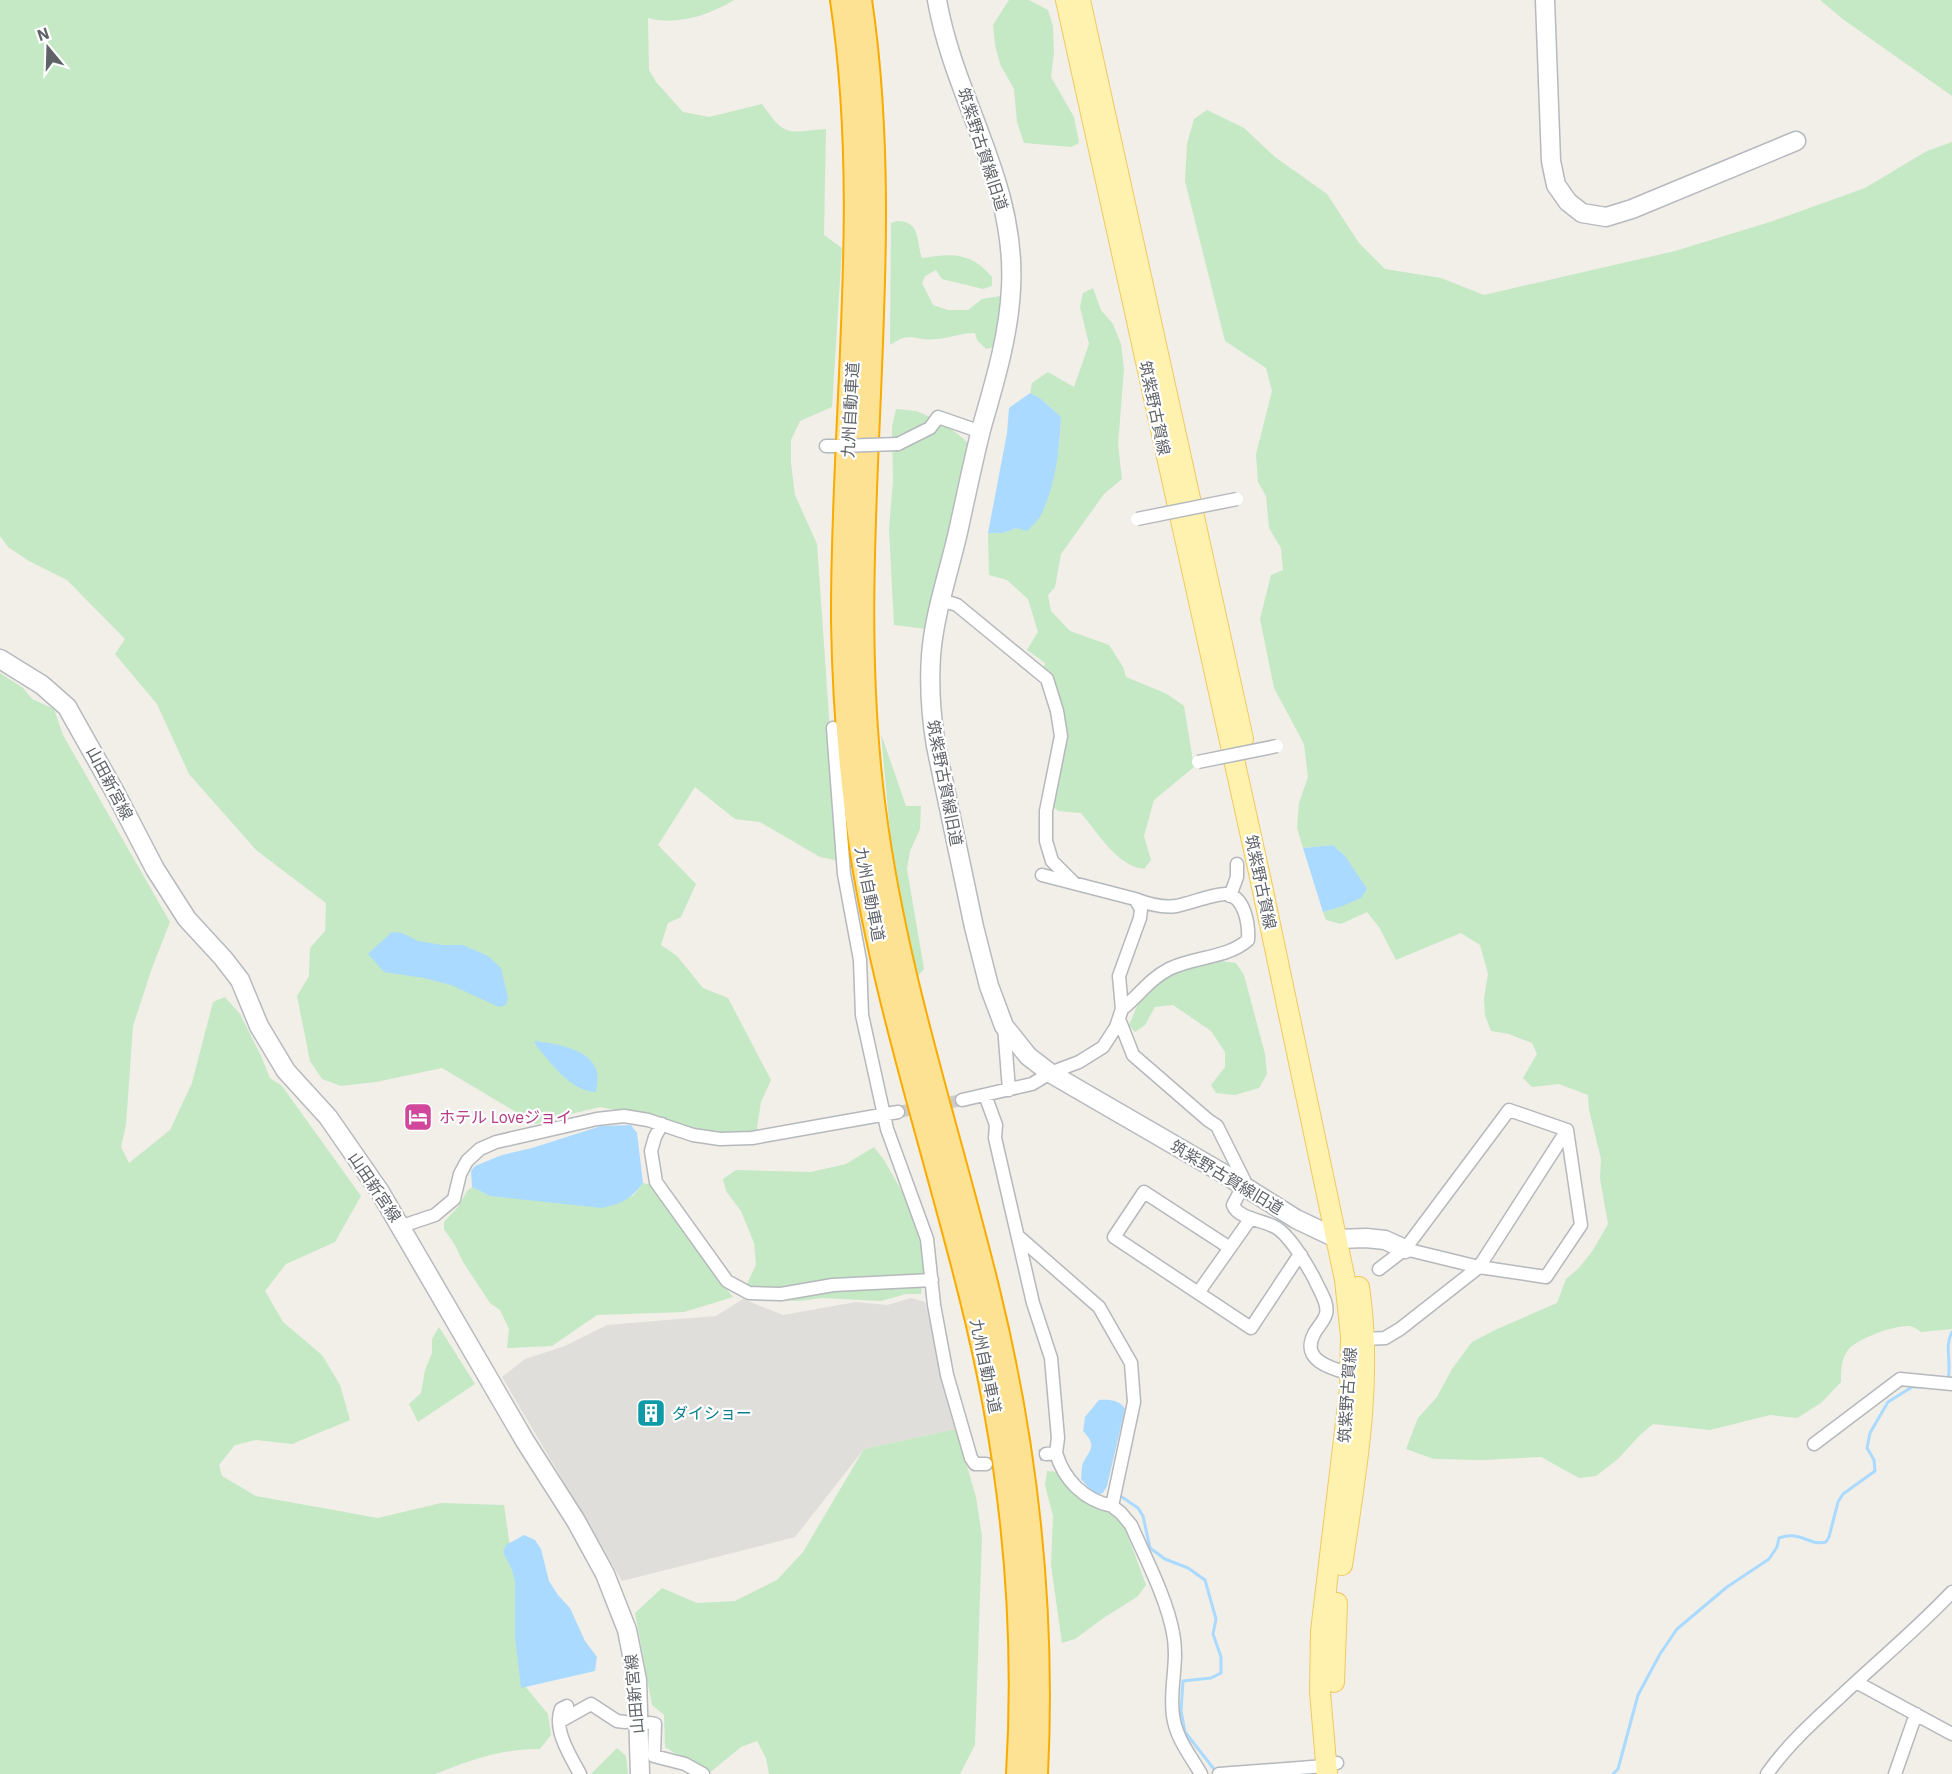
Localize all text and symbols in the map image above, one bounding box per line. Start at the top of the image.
north arrow [18,18,78,78]
text: N [34,22,52,45]
street label: 筑紫野古賀線旧道 [954,85,1012,213]
street label: 筑紫野古賀線 [1135,359,1175,457]
street label: 九州自動車道 [838,362,862,458]
street label: 筑紫野古賀線旧道 [923,718,967,848]
street label: 山田新宮線 [82,743,138,823]
street label: 筑紫野古賀線 [1241,833,1281,931]
street label: 九州自動車道 [851,845,889,943]
hotel icon: ホテル Loveジョイ [402,1101,434,1133]
place label: ホテル Loveジョイ [439,1107,572,1127]
street label: 筑紫野古賀線旧道 [1167,1135,1287,1219]
street label: 山田新宮線 [344,1148,406,1226]
street label: 九州自動車道 [966,1317,1006,1415]
street label: 筑紫野古賀線 [1334,1346,1360,1444]
building icon: ダイショー [635,1397,667,1429]
place label: ダイショー [672,1403,752,1423]
street label: 山田新宮線 [621,1653,647,1735]

